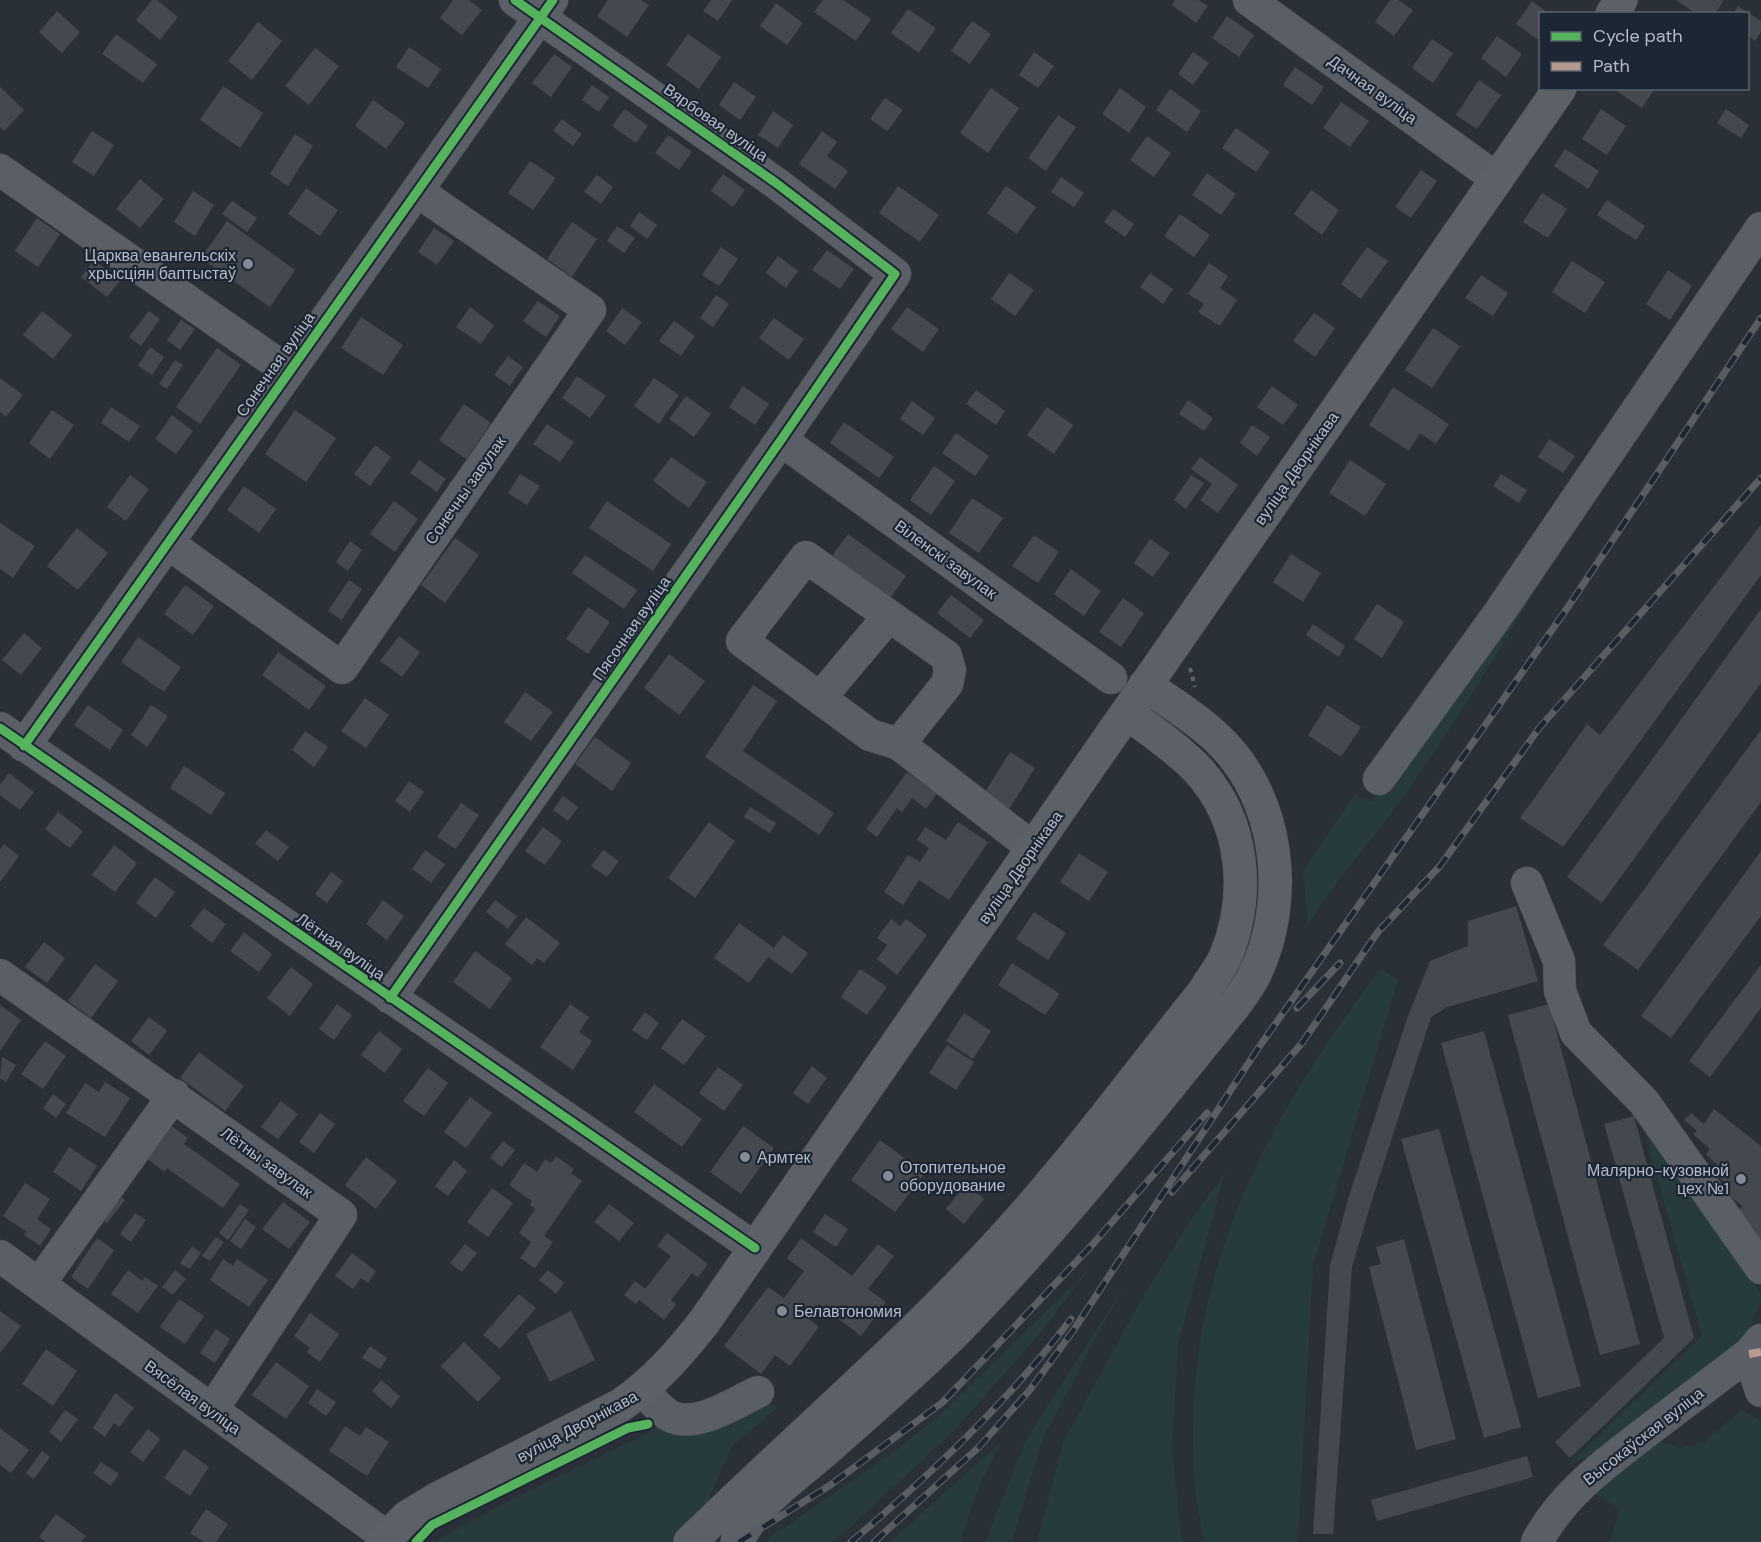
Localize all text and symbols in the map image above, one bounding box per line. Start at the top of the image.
legend [1539,12,1749,90]
text: Cycle path [1593,24,1683,48]
street label: Дачная вуліца [1324,50,1421,129]
text: Path [1593,54,1630,78]
street label: Вярбовая вуліца [659,79,772,166]
place label: Царква евангельскіх хрысціян баптыстаў [85,245,236,284]
marker: Царква евангельскіх хрысціян баптыстаў [241,257,255,271]
street label: Сонечная вуліца [231,308,319,421]
street label: вуліца Дворнікава [1249,407,1343,529]
street label: Сонечны завулак [420,431,511,549]
street label: Віленскі завулак [890,515,1002,604]
street label: Пясочная вуліца [588,572,675,685]
street label: вуліца Дворнікава [973,806,1067,928]
street label: Лётная вуліца [292,908,389,985]
street label: Лётны завулак [217,1122,318,1203]
place label: Армтек [757,1147,812,1168]
marker: Армтек [738,1150,752,1164]
place label: Отопительное оборудование [900,1157,1006,1196]
place label: Малярно-кузовной цех №1 [1587,1160,1729,1199]
marker: Отопительное оборудование [881,1169,895,1183]
marker: Малярно-кузовной цех №1 [1734,1172,1748,1186]
place label: Белавтономия [794,1301,902,1322]
marker: Белавтономия [775,1304,789,1318]
street label: Вясёлая вуліца [140,1355,245,1439]
street label: Высокаўская вуліца [1579,1383,1708,1490]
street label: вуліца Дворнікава [513,1386,641,1467]

